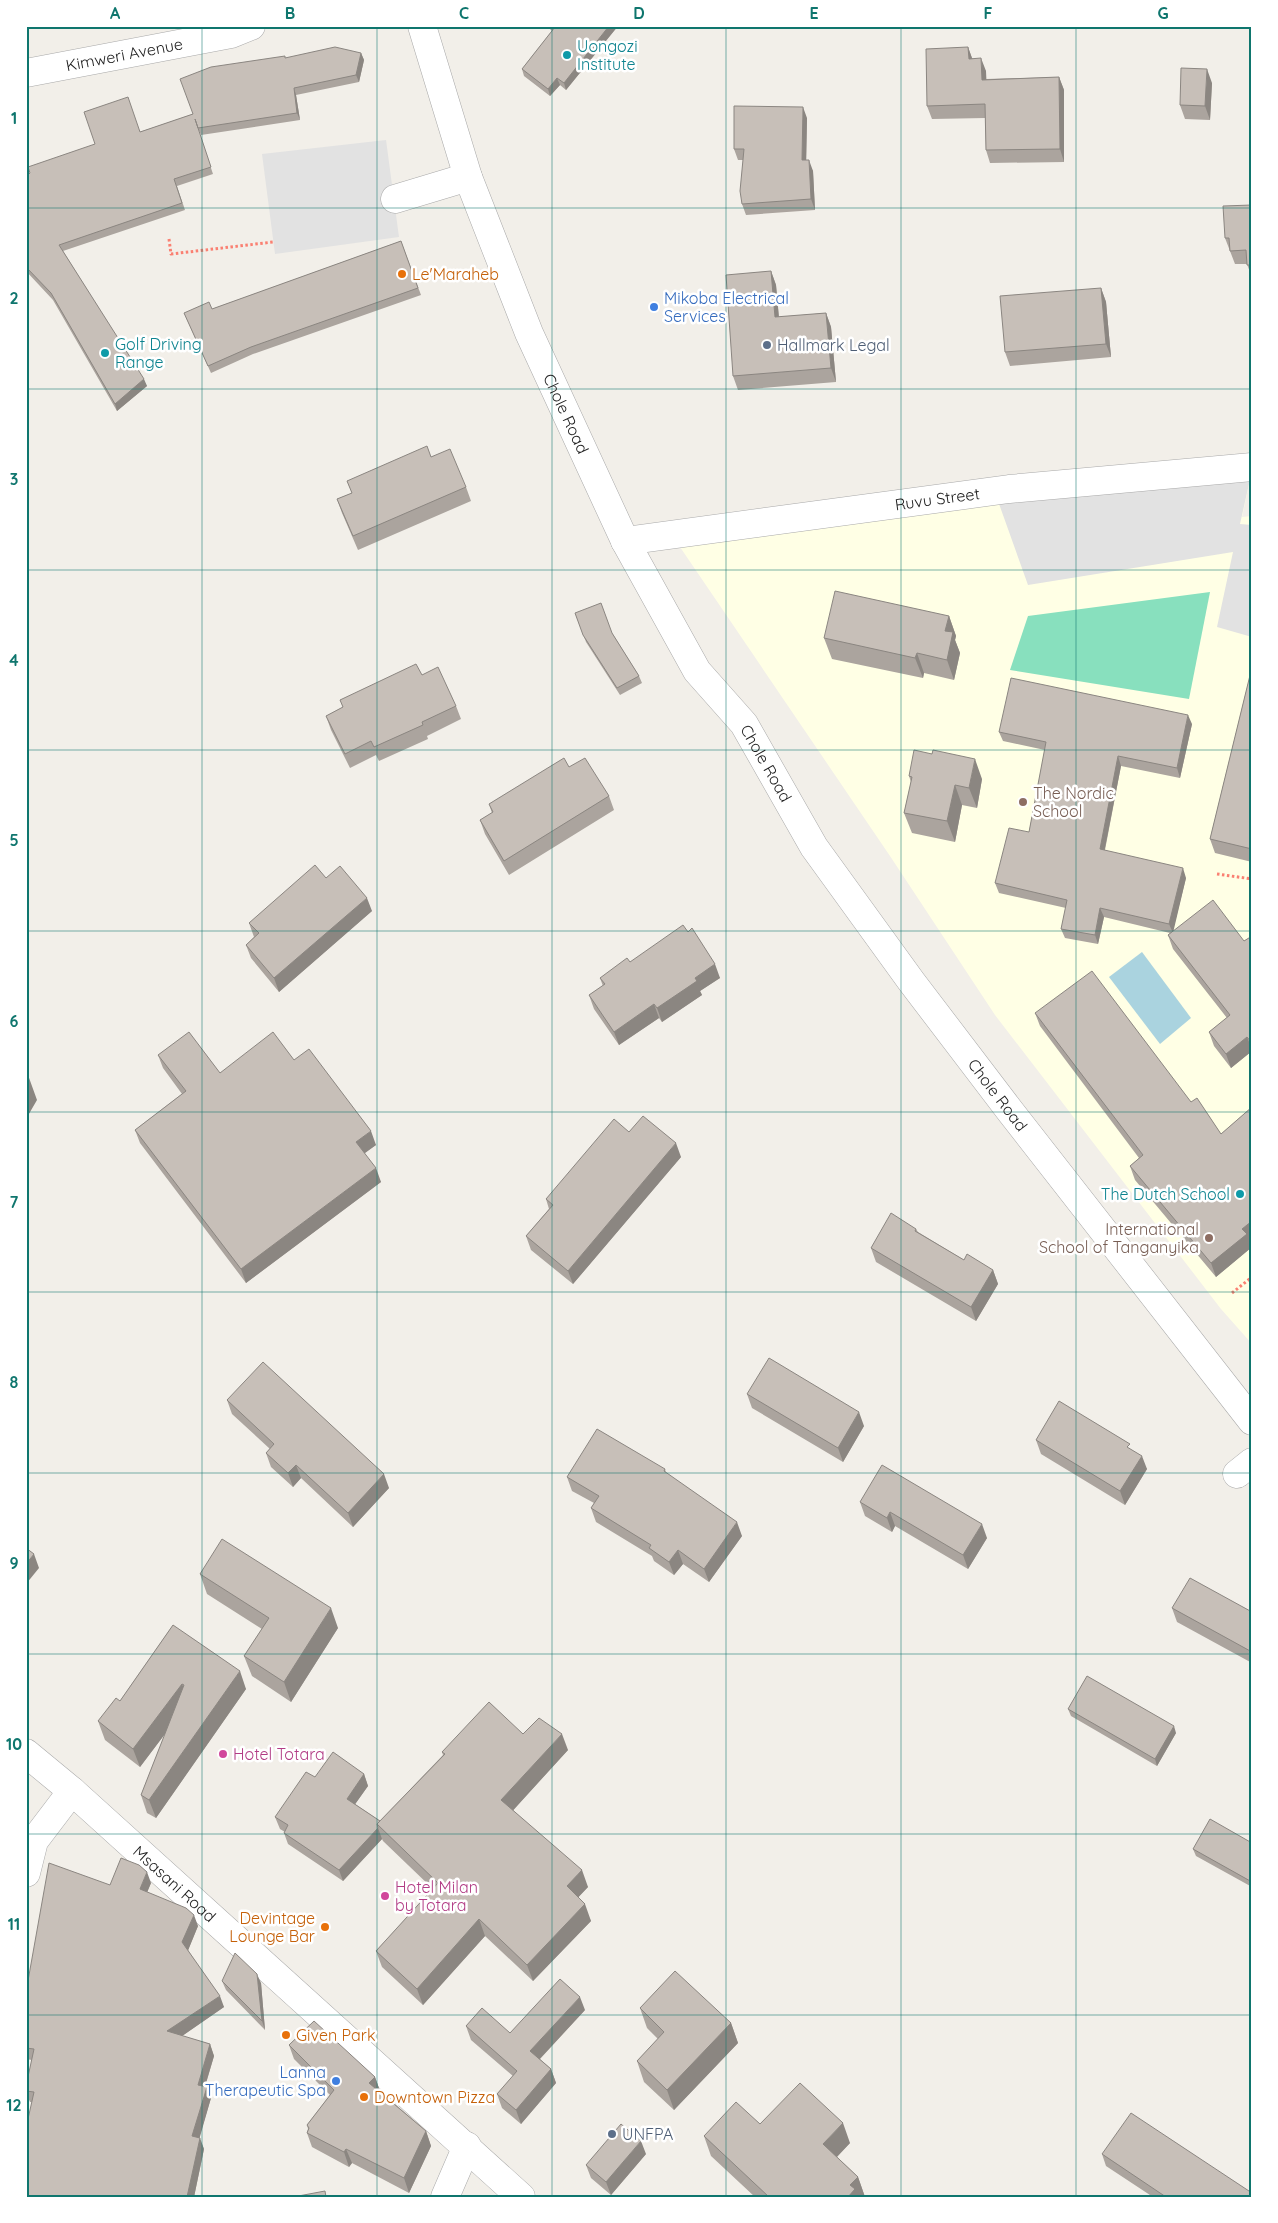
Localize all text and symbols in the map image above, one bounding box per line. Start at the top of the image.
text: A [110,3,121,23]
text: B [285,3,295,23]
text: C [459,3,469,23]
text: D [633,3,645,23]
text: E [809,3,819,23]
text: F [984,3,993,23]
text: G [1157,3,1169,23]
street label: Kimweri Avenue [64,33,184,75]
place label: Uongozi Institute [577,36,638,74]
marker: Uongozi Institute [561,49,573,61]
text: 1 [11,108,17,128]
place label: Le'Maraheb [412,264,499,284]
marker: Le'Maraheb [396,268,408,280]
text: 2 [9,288,19,308]
place label: Mikoba Electrical Services [664,288,789,326]
marker: Mikoba Electrical Services [648,301,660,313]
place label: Golf Driving Range [115,334,202,372]
place label: Hallmark Legal [777,335,890,355]
marker: Hallmark Legal [761,339,773,351]
marker: Golf Driving Range [99,347,111,359]
street label: Chole Road [539,370,593,457]
text: 3 [10,469,18,489]
street label: Ruvu Street [893,483,981,514]
text: 4 [9,650,19,670]
street label: Chole Road [736,721,796,805]
place label: The Nordic School [1033,783,1114,821]
marker: The Nordic School [1017,796,1029,808]
text: 5 [9,830,19,850]
text: 6 [10,1011,19,1031]
street label: Chole Road [964,1055,1032,1135]
place label: The Dutch School [1101,1184,1230,1204]
marker: The Dutch School [1234,1188,1246,1200]
text: 7 [10,1192,19,1212]
place label: International School of Tanganyika [1039,1219,1199,1257]
marker: International School of Tanganyika [1203,1232,1215,1244]
text: 8 [10,1372,19,1392]
text: 9 [9,1553,19,1573]
text: 10 [6,1734,22,1754]
place label: Hotel Totara [233,1744,325,1764]
marker: Hotel Totara [217,1748,229,1760]
street label: Msasani Road [129,1841,220,1926]
place label: Hotel Milan by Totara [395,1877,478,1915]
marker: Hotel Milan by Totara [379,1890,391,1902]
place label: Devintage Lounge Bar [229,1908,315,1946]
text: 11 [8,1914,20,1934]
marker: Devintage Lounge Bar [319,1921,331,1933]
place label: Given Park [296,2025,375,2045]
marker: Given Park [280,2029,292,2041]
place label: Lanna Therapeutic Spa [205,2062,326,2100]
marker: Lanna Therapeutic Spa [330,2075,342,2087]
place label: Downtown Pizza [374,2087,495,2107]
marker: Downtown Pizza [358,2091,370,2103]
text: 12 [6,2095,22,2115]
place label: UNFPA [622,2124,673,2144]
marker: UNFPA [606,2128,618,2140]

